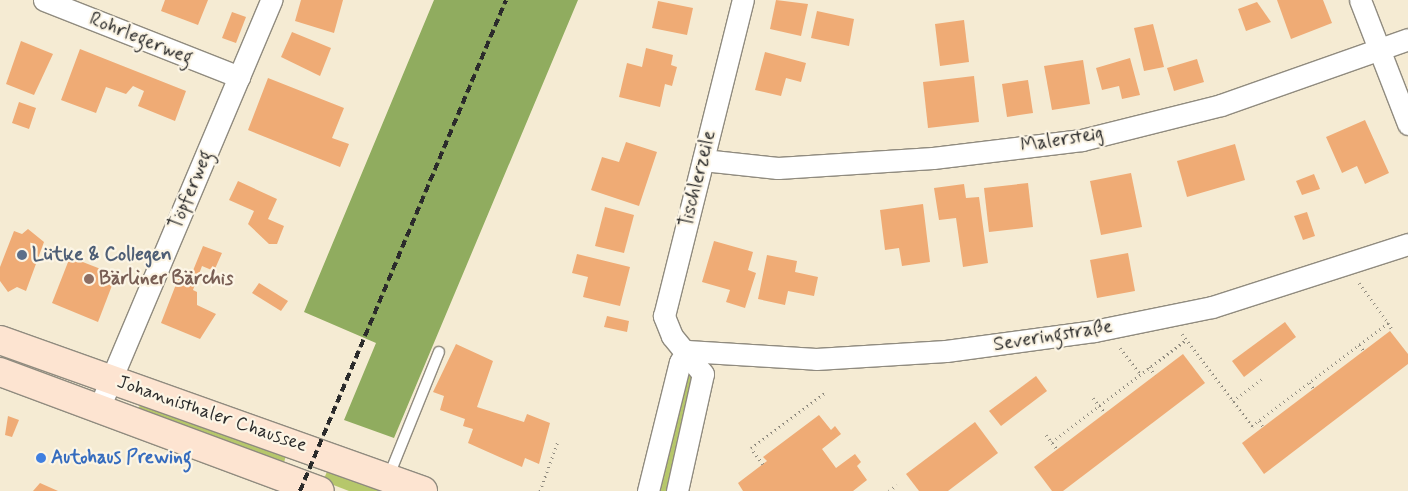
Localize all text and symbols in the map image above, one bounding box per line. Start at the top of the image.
street label: Rohrlegerweg [86,8,196,70]
street label: Malersteig [1019,122,1105,158]
street label: Tischlerzeile [675,128,721,230]
street label: Töpferweg [164,147,218,233]
place label: Lütke & Collegen [32,244,172,266]
marker: Lütke & Collegen [16,249,28,261]
place label: Bärliner Bärchis [99,268,233,290]
marker: Bärliner Bärchis [83,273,95,285]
street label: Severingstraße [992,315,1114,357]
street label: Johannisthaler Chaussee [114,371,310,457]
place label: Autohaus Prewing [51,447,192,469]
marker: Autohaus Prewing [35,452,47,464]

